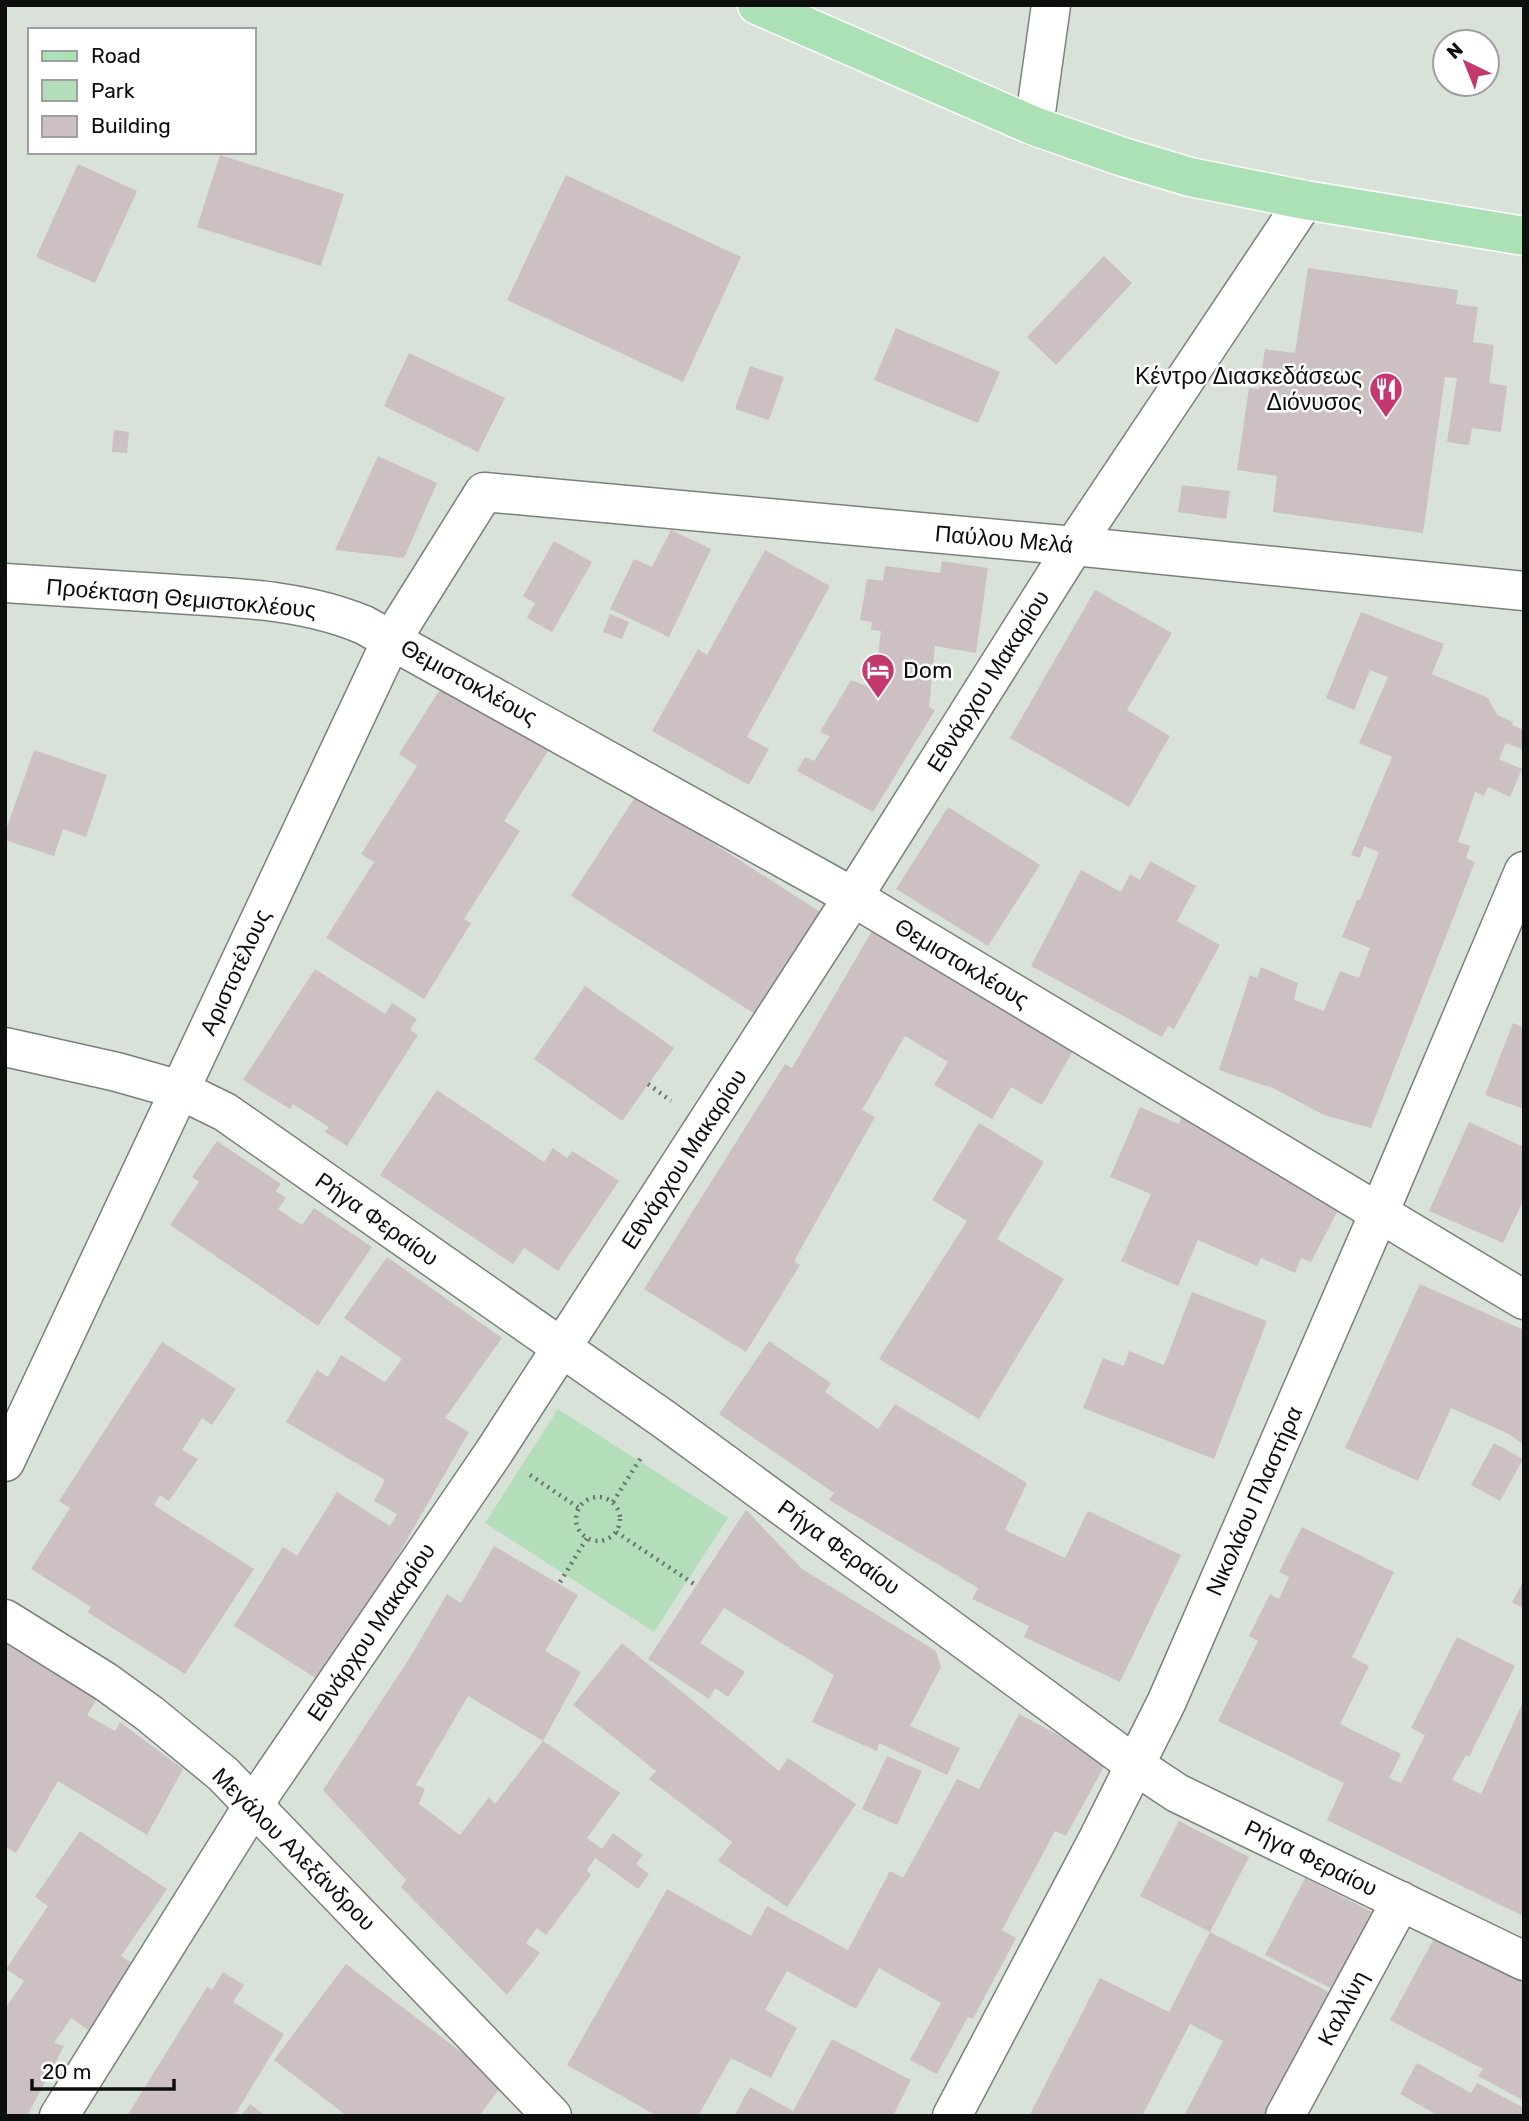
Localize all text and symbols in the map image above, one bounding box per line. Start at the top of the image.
legend [28,28,256,154]
north arrow [1431,28,1501,98]
text: N [1442,38,1468,64]
text: Road [91,43,141,68]
text: Park [91,78,135,103]
text: Building [91,113,171,138]
place label: Κέντρο Διασκεδάσεως Διόνυσος [1135,362,1362,416]
restaurant icon: Κέντρο Διασκεδάσεως Διόνυσος [1367,370,1405,419]
street label: Παύλου Μελά [934,519,1074,559]
street label: Προέκταση Θεμιστοκλέους [45,572,317,624]
street label: Εθνάρχου Μακαρίου [921,585,1055,777]
street label: Θεμιστοκλέους [396,633,542,731]
hotel icon: Dom [859,651,897,700]
place label: Dom [903,656,953,684]
street label: Αριστοτέλους [194,904,276,1040]
street label: Θεμιστοκλέους [890,912,1034,1014]
street label: Εθνάρχου Μακαρίου [615,1064,753,1254]
street label: Ρήγα Φεραίου [310,1166,444,1272]
street label: Νικολάου Πλαστήρα [1200,1402,1308,1600]
street label: Ρήγα Φεραίου [773,1493,905,1601]
street label: Εθνάρχου Μακαρίου [301,1538,441,1726]
street label: Μεγάλου Αλεξάνδρου [207,1762,381,1936]
street label: Ρήγα Φεραίου [1240,1814,1382,1902]
street label: Καλλίνη [1312,1966,1374,2050]
scale bar [32,2048,173,2092]
text: 20 m [42,2059,91,2084]

